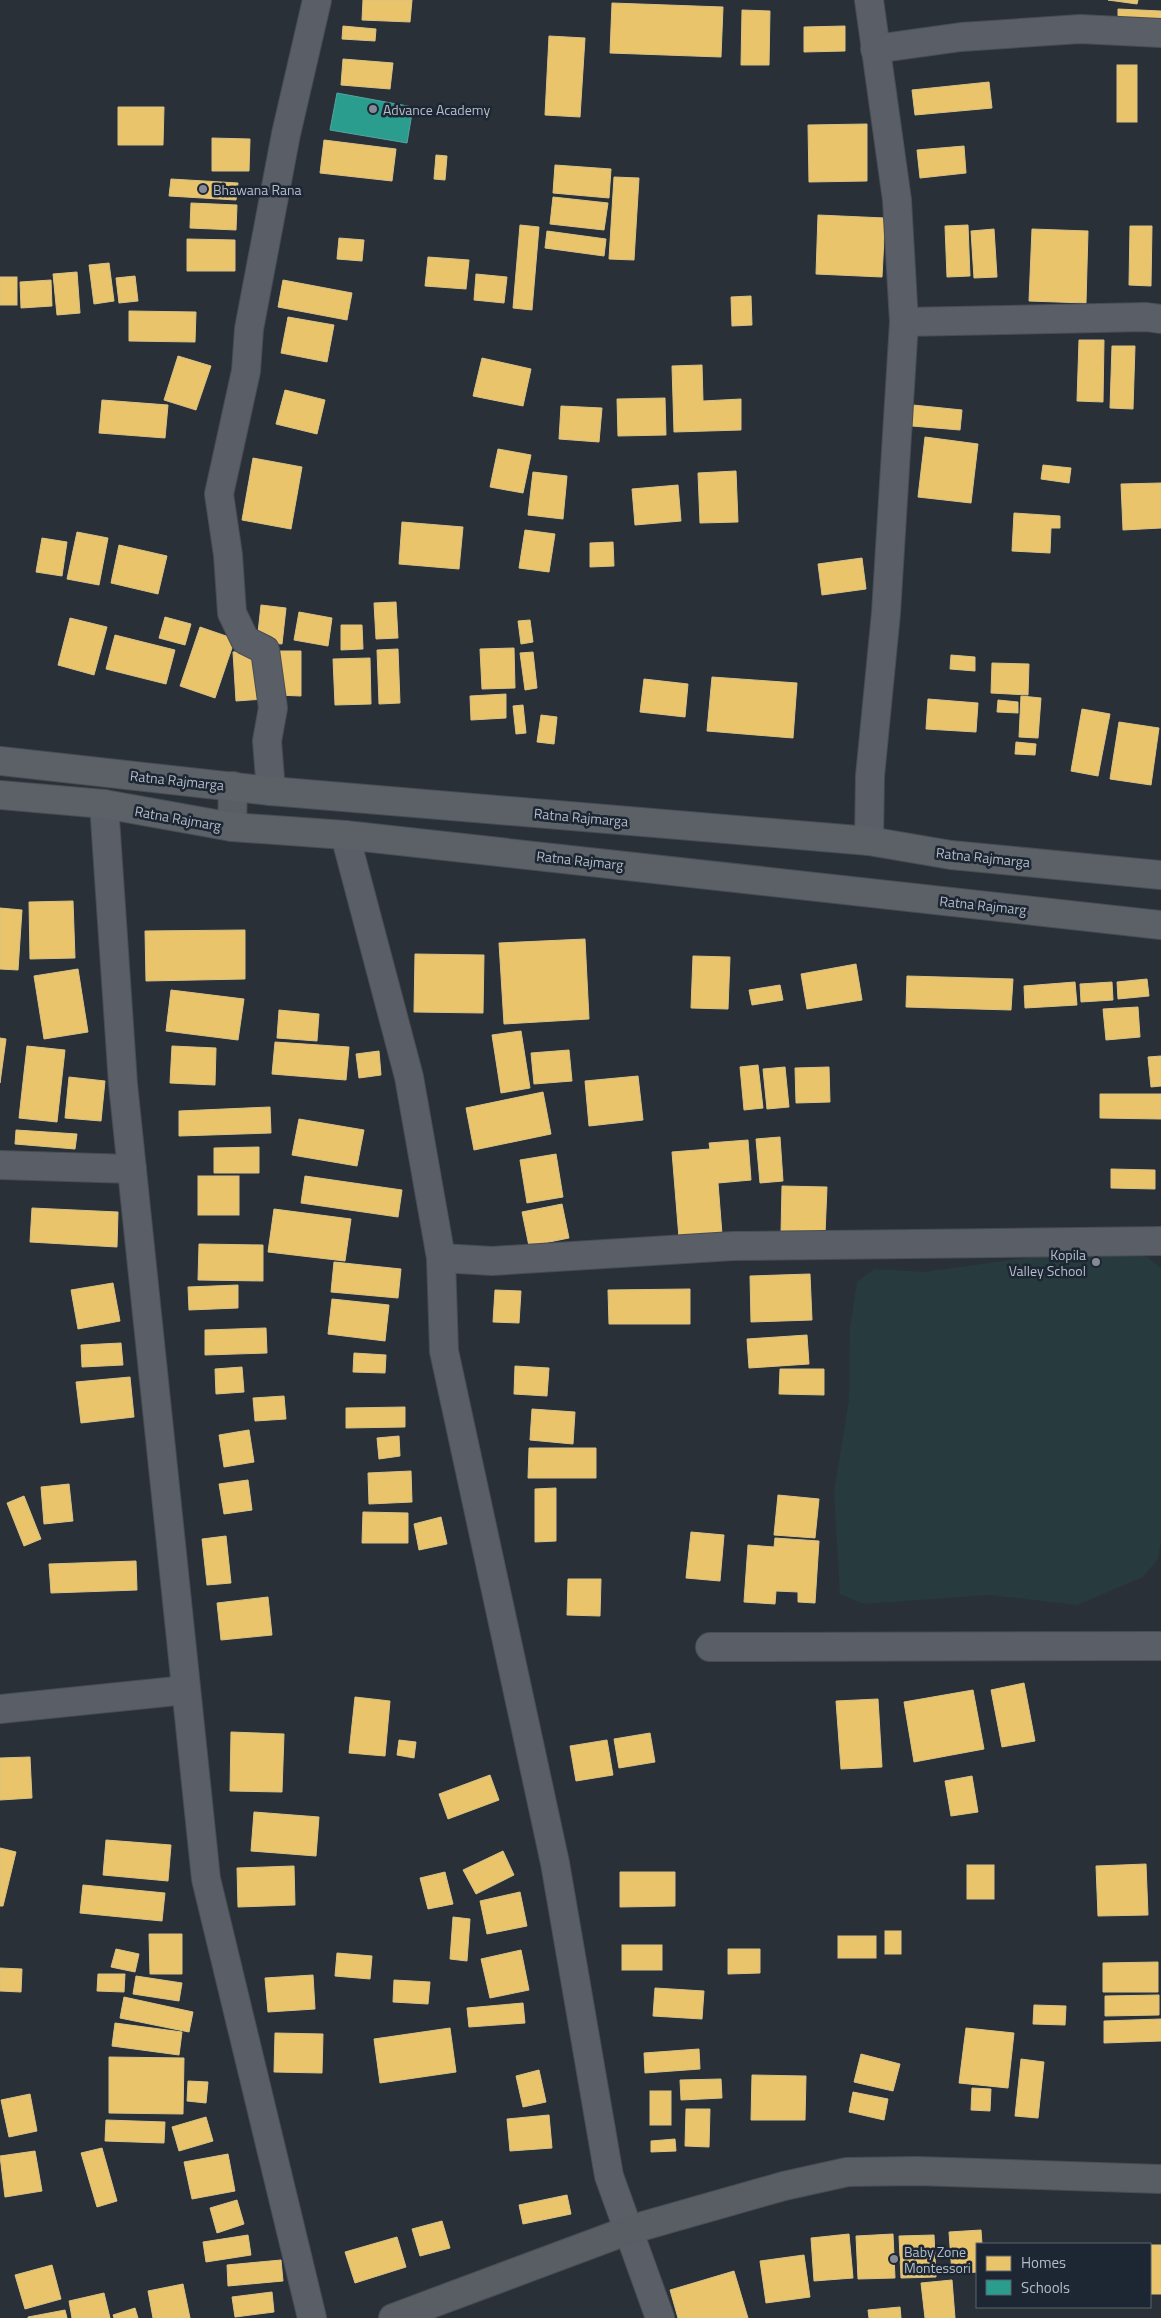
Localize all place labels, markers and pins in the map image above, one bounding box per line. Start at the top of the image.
place label: Advance Academy [383,99,490,120]
marker: Advance Academy [367,103,379,115]
place label: Bhawana Rana [213,179,302,200]
marker: Bhawana Rana [197,183,209,195]
place label: Kopila Valley School [1009,1244,1086,1281]
marker: Kopila Valley School [1090,1256,1102,1268]
place label: Baby Zone Montessori [904,2241,971,2278]
marker: Baby Zone Montessori [888,2253,900,2265]

